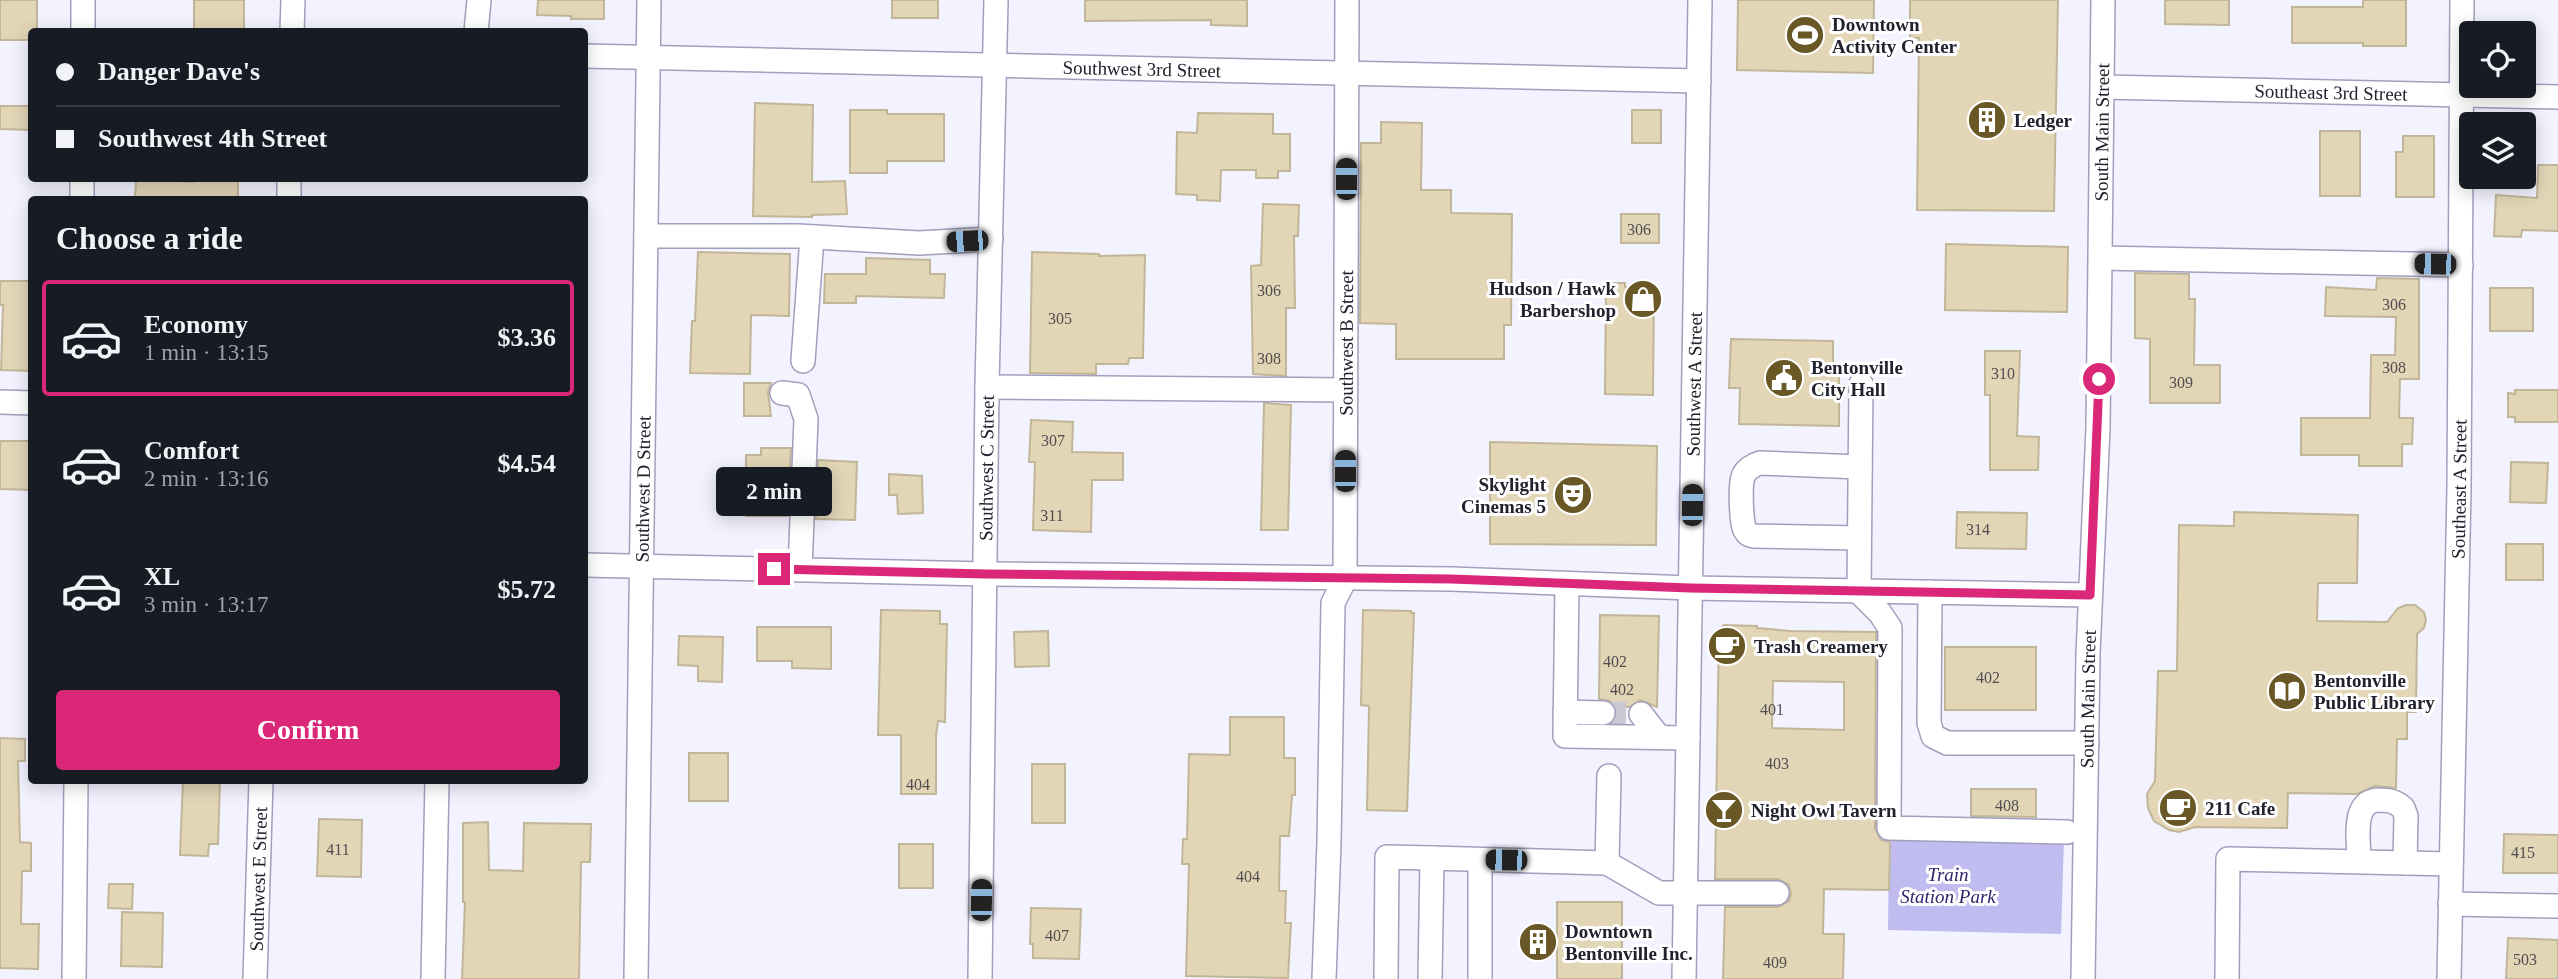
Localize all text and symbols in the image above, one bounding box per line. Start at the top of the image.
sports icon: Downtown Activity Center [1784,14,1826,56]
place label: Downtown Activity Center [1832,14,1958,57]
map controls [2459,21,2536,189]
button: locate [2459,21,2536,98]
street label: Southwest 3rd Street [1062,56,1222,81]
text: Danger Dave's [98,57,260,86]
street label: South Main Street [2090,62,2113,202]
street label: Southeast 3rd Street [2254,80,2408,104]
building icon: Ledger [1966,99,2008,141]
place label: Ledger [2014,110,2073,131]
button: layers [2459,112,2536,189]
text: Southwest 4th Street [98,124,327,153]
car [1336,158,1357,200]
text: Choose a ride [56,220,243,256]
house number: 306 [1627,221,1651,238]
car [946,229,989,253]
car [2414,253,2457,275]
street label: Southwest B Street [1335,269,1357,416]
place label: Hudson / Hawk Barbershop [1489,278,1616,321]
shop icon: Hudson / Hawk Barbershop [1622,278,1664,320]
house number: 306 [1257,282,1281,299]
house number: 306 [2382,296,2406,313]
icon: car [60,307,123,370]
text: Economy [144,310,248,339]
house number: 305 [1048,310,1072,327]
street label: Southwest A Street [1682,311,1705,457]
text: $3.36 [498,323,556,352]
text: 1 min · 13:15 [144,340,269,365]
house number: 308 [1257,350,1281,367]
public building icon: Bentonville City Hall [1763,357,1805,399]
place label: Bentonville City Hall [1811,357,1903,400]
house number: 308 [2382,359,2406,376]
route start [2083,363,2115,395]
house number: 310 [1991,365,2015,382]
house number: 309 [2169,374,2193,391]
street label: Southwest C Street [975,394,997,541]
street label: Southwest D Street [631,415,654,563]
street label: Southeast A Street [2447,419,2470,559]
house number: 307 [1041,432,1065,449]
icon: car [60,433,123,496]
text: Comfort [144,436,239,465]
text: $4.54 [498,449,556,478]
car [1335,450,1356,492]
text: 2 min · 13:16 [144,466,269,491]
callout: 2 min [716,468,832,516]
place label: Skylight Cinemas 5 [1461,474,1547,517]
theatre icon: Skylight Cinemas 5 [1552,474,1594,516]
text: 2 min [746,479,802,504]
car [1682,484,1703,526]
house number: 311 [1040,507,1064,524]
house number: 314 [1966,521,1990,538]
route end [758,553,790,585]
icon: car [60,559,123,622]
text: XL [144,562,180,591]
text: $5.72 [498,575,556,604]
text: 3 min · 13:17 [144,592,269,617]
cafe icon: Trash Creamery [1706,625,1748,667]
street label: South Main Street [2076,629,2100,768]
place label: Trash Creamery [1754,636,1888,657]
house number: 402 [1603,653,1627,670]
house number: 402 [1976,669,2000,686]
library icon: Bentonville Public Library [2266,670,2308,712]
place label: Bentonville Public Library [2314,670,2435,713]
house number: 402 [1610,681,1634,698]
button: Confirm [56,690,560,770]
house number: 401 [1760,701,1784,718]
house number: 403 [1765,755,1789,772]
house number: 404 [906,776,930,793]
cafe icon: 211 Cafe [2157,787,2199,829]
bar icon: Night Owl Tavern [1703,789,1745,831]
house number: 408 [1995,797,2019,814]
place label: 211 Cafe [2205,798,2275,819]
place label: Night Owl Tavern [1751,800,1897,821]
street label: Southwest E Street [245,806,271,952]
house number: 411 [326,841,350,858]
house number: 415 [2511,844,2535,861]
car [1485,849,1528,871]
park label: Train Station Park [1900,864,1996,907]
house number: 404 [1236,868,1260,885]
car [971,879,992,921]
building icon: Downtown Bentonville Inc. [1517,921,1559,963]
place label: Downtown Bentonville Inc. [1565,921,1693,964]
house number: 407 [1045,927,1069,944]
house number: 503 [2513,951,2537,968]
house number: 409 [1763,954,1787,971]

